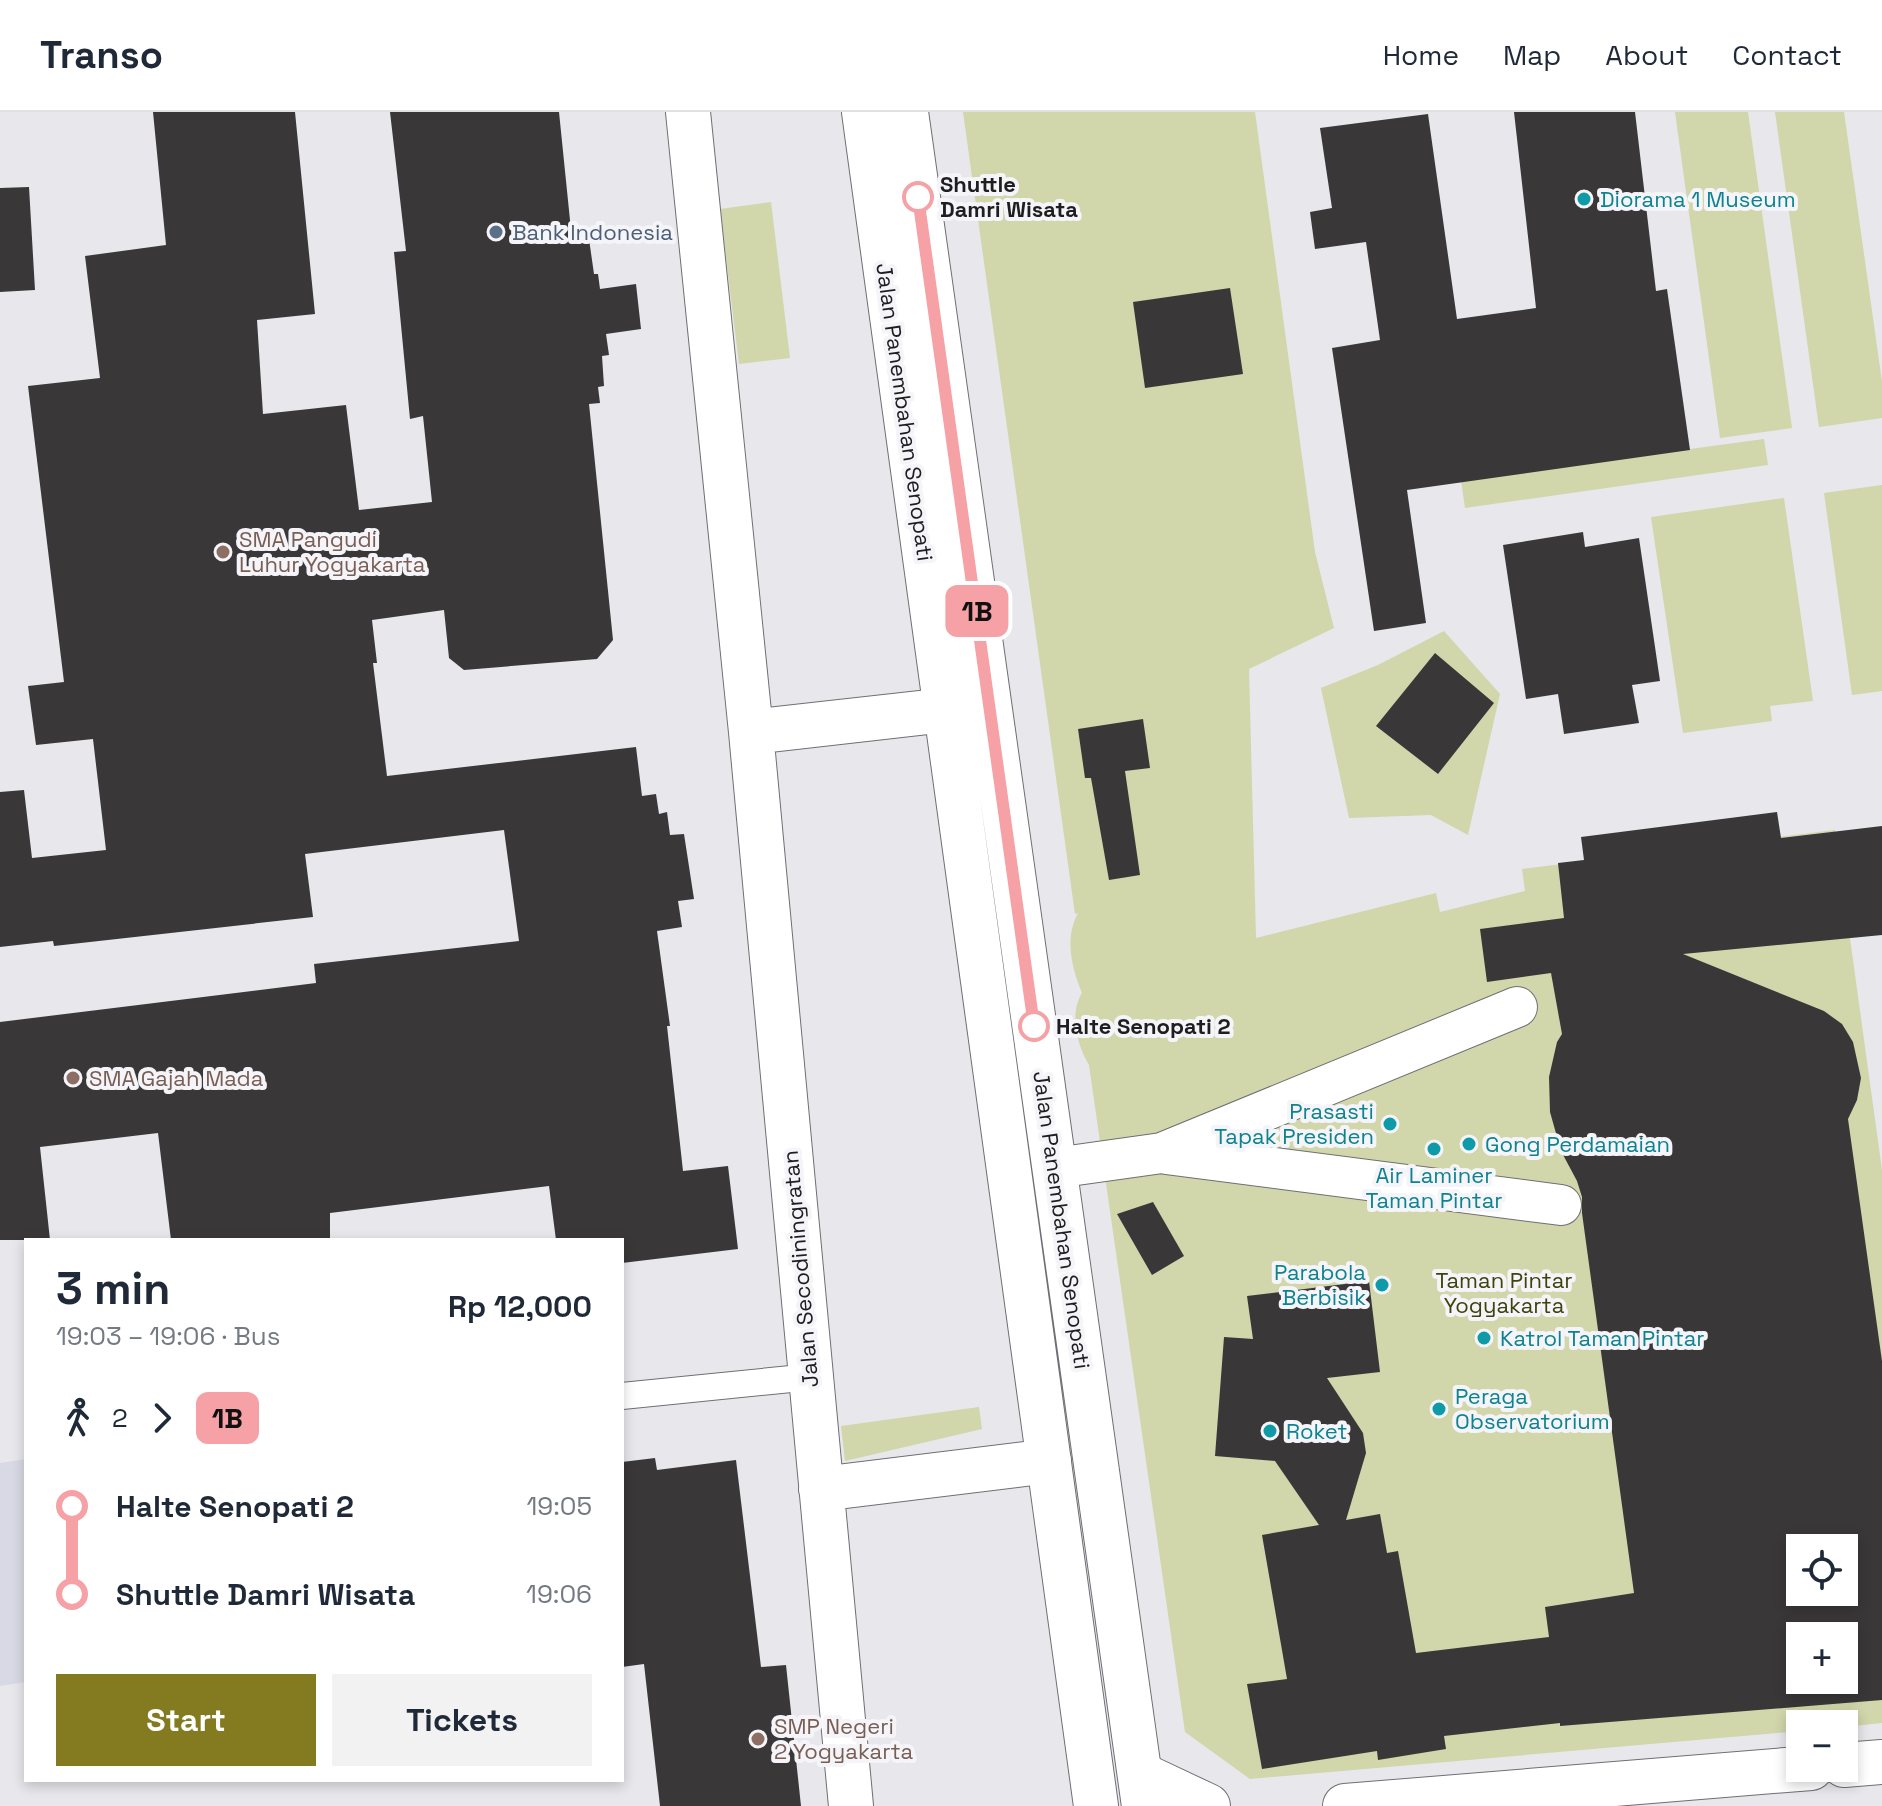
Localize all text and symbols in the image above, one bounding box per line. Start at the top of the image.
text: Transo [40,31,163,79]
text: Home [1383,37,1459,73]
text: Map [1503,37,1561,73]
text: About [1605,37,1688,73]
text: Contact [1732,37,1842,73]
place label: Shuttle Damri Wisata [940,170,1078,223]
marker: Shuttle Damri Wisata [903,182,933,212]
place label: Diorama 1 Museum [1600,185,1796,213]
marker: Diorama 1 Museum [1575,190,1593,208]
place label: Bank Indonesia [512,218,673,246]
marker: Bank Indonesia [487,223,505,241]
street label: Jalan Panembahan Senopati [870,261,940,563]
place label: SMA Pangudi Luhur Yogyakarta [239,525,426,578]
marker: SMA Pangudi Luhur Yogyakarta [214,543,232,561]
line badge: 1B [941,585,1013,637]
text: 1B [961,593,993,629]
marker: Halte Senopati 2 [1019,1011,1049,1041]
place label: Halte Senopati 2 [1056,1012,1230,1040]
place label: SMA Gajah Mada [89,1064,264,1092]
marker: SMA Gajah Mada [64,1069,82,1087]
street label: Jalan Panembahan Senopati [1027,1069,1097,1371]
place label: Prasasti Tapak Presiden [1214,1097,1374,1150]
marker: Prasasti Tapak Presiden [1381,1115,1399,1133]
place label: Gong Perdamaian [1485,1130,1670,1158]
marker: Gong Perdamaian [1460,1135,1478,1153]
marker: Air Laminer Taman Pintar [1425,1140,1443,1158]
street label: Jalan Secodiningratan [776,1149,824,1389]
place label: Air Laminer Taman Pintar [1365,1161,1503,1214]
place label: Parabola Berbisik [1274,1258,1366,1311]
text: 3 min [56,1261,170,1317]
park label: Taman Pintar Yogyakarta [1435,1266,1573,1319]
marker: Parabola Berbisik [1373,1276,1391,1294]
text: Rp 12,000 [448,1287,592,1326]
text: 19:03 – 19:06 · Bus [56,1319,280,1353]
place label: Katrol Taman Pintar [1500,1324,1705,1352]
marker: Katrol Taman Pintar [1475,1329,1493,1347]
place label: Peraga Observatorium [1455,1382,1610,1435]
icon: walk [56,1396,100,1440]
icon: forward [140,1396,184,1440]
text: 1B [212,1400,243,1436]
marker: Peraga Observatorium [1430,1400,1448,1418]
text: 2 [112,1401,128,1435]
place label: Roket [1286,1417,1347,1445]
marker: Roket [1261,1422,1279,1440]
text: Halte Senopati 2 [116,1487,354,1526]
text: 19:05 [526,1489,592,1523]
map controls [1786,1534,1858,1782]
button: locate [1786,1534,1858,1606]
text: Shuttle Damri Wisata [116,1575,415,1614]
text: 19:06 [526,1577,592,1611]
button: + [1786,1622,1858,1694]
button: Start [56,1674,316,1766]
button: Tickets [332,1674,592,1766]
button: − [1786,1710,1858,1782]
place label: SMP Negeri 2 Yogyakarta [774,1712,914,1765]
marker: SMP Negeri 2 Yogyakarta [749,1730,767,1748]

